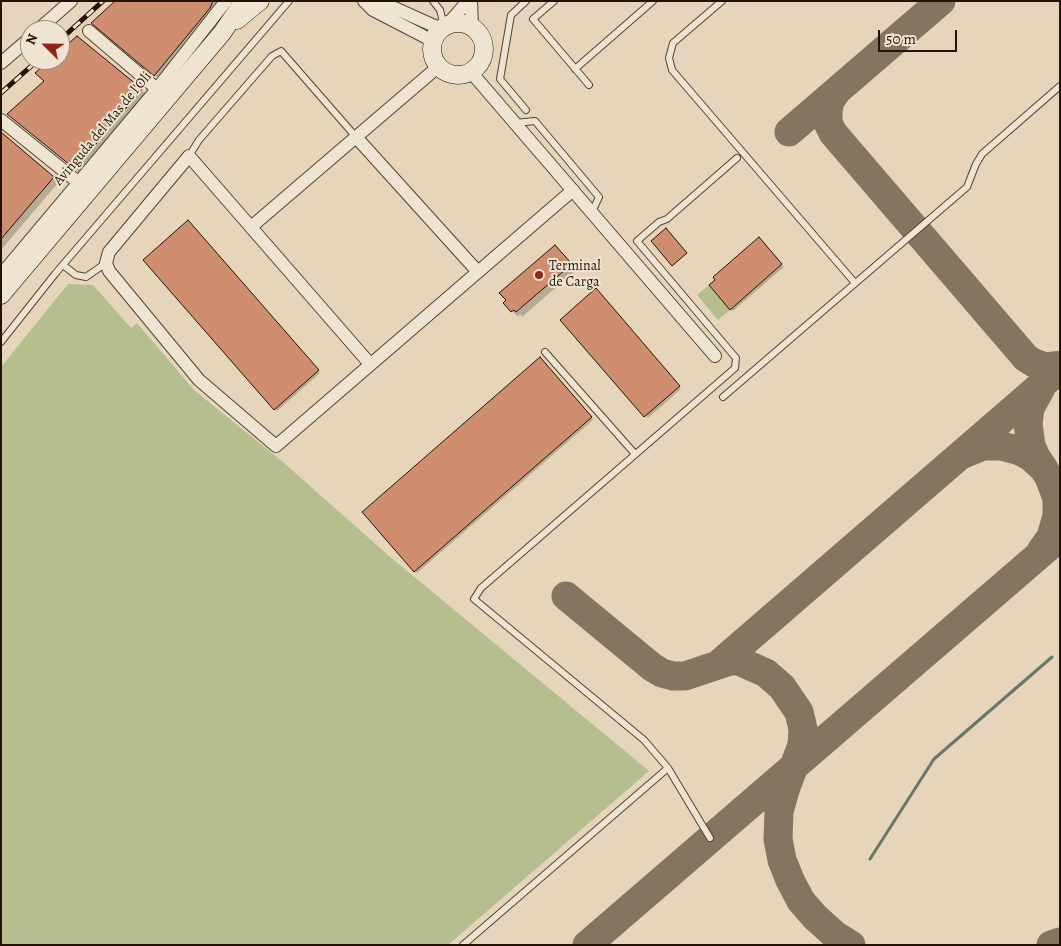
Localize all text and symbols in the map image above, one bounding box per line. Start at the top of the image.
north arrow [20,20,70,70]
scale bar [881,20,960,52]
text: 50 m [886,29,916,49]
text: N [21,31,42,48]
street label: Avinguda del Mas de l'Oli [51,69,155,189]
place label: Terminal de Carga [549,259,601,292]
marker: Terminal de Carga [533,269,545,281]

